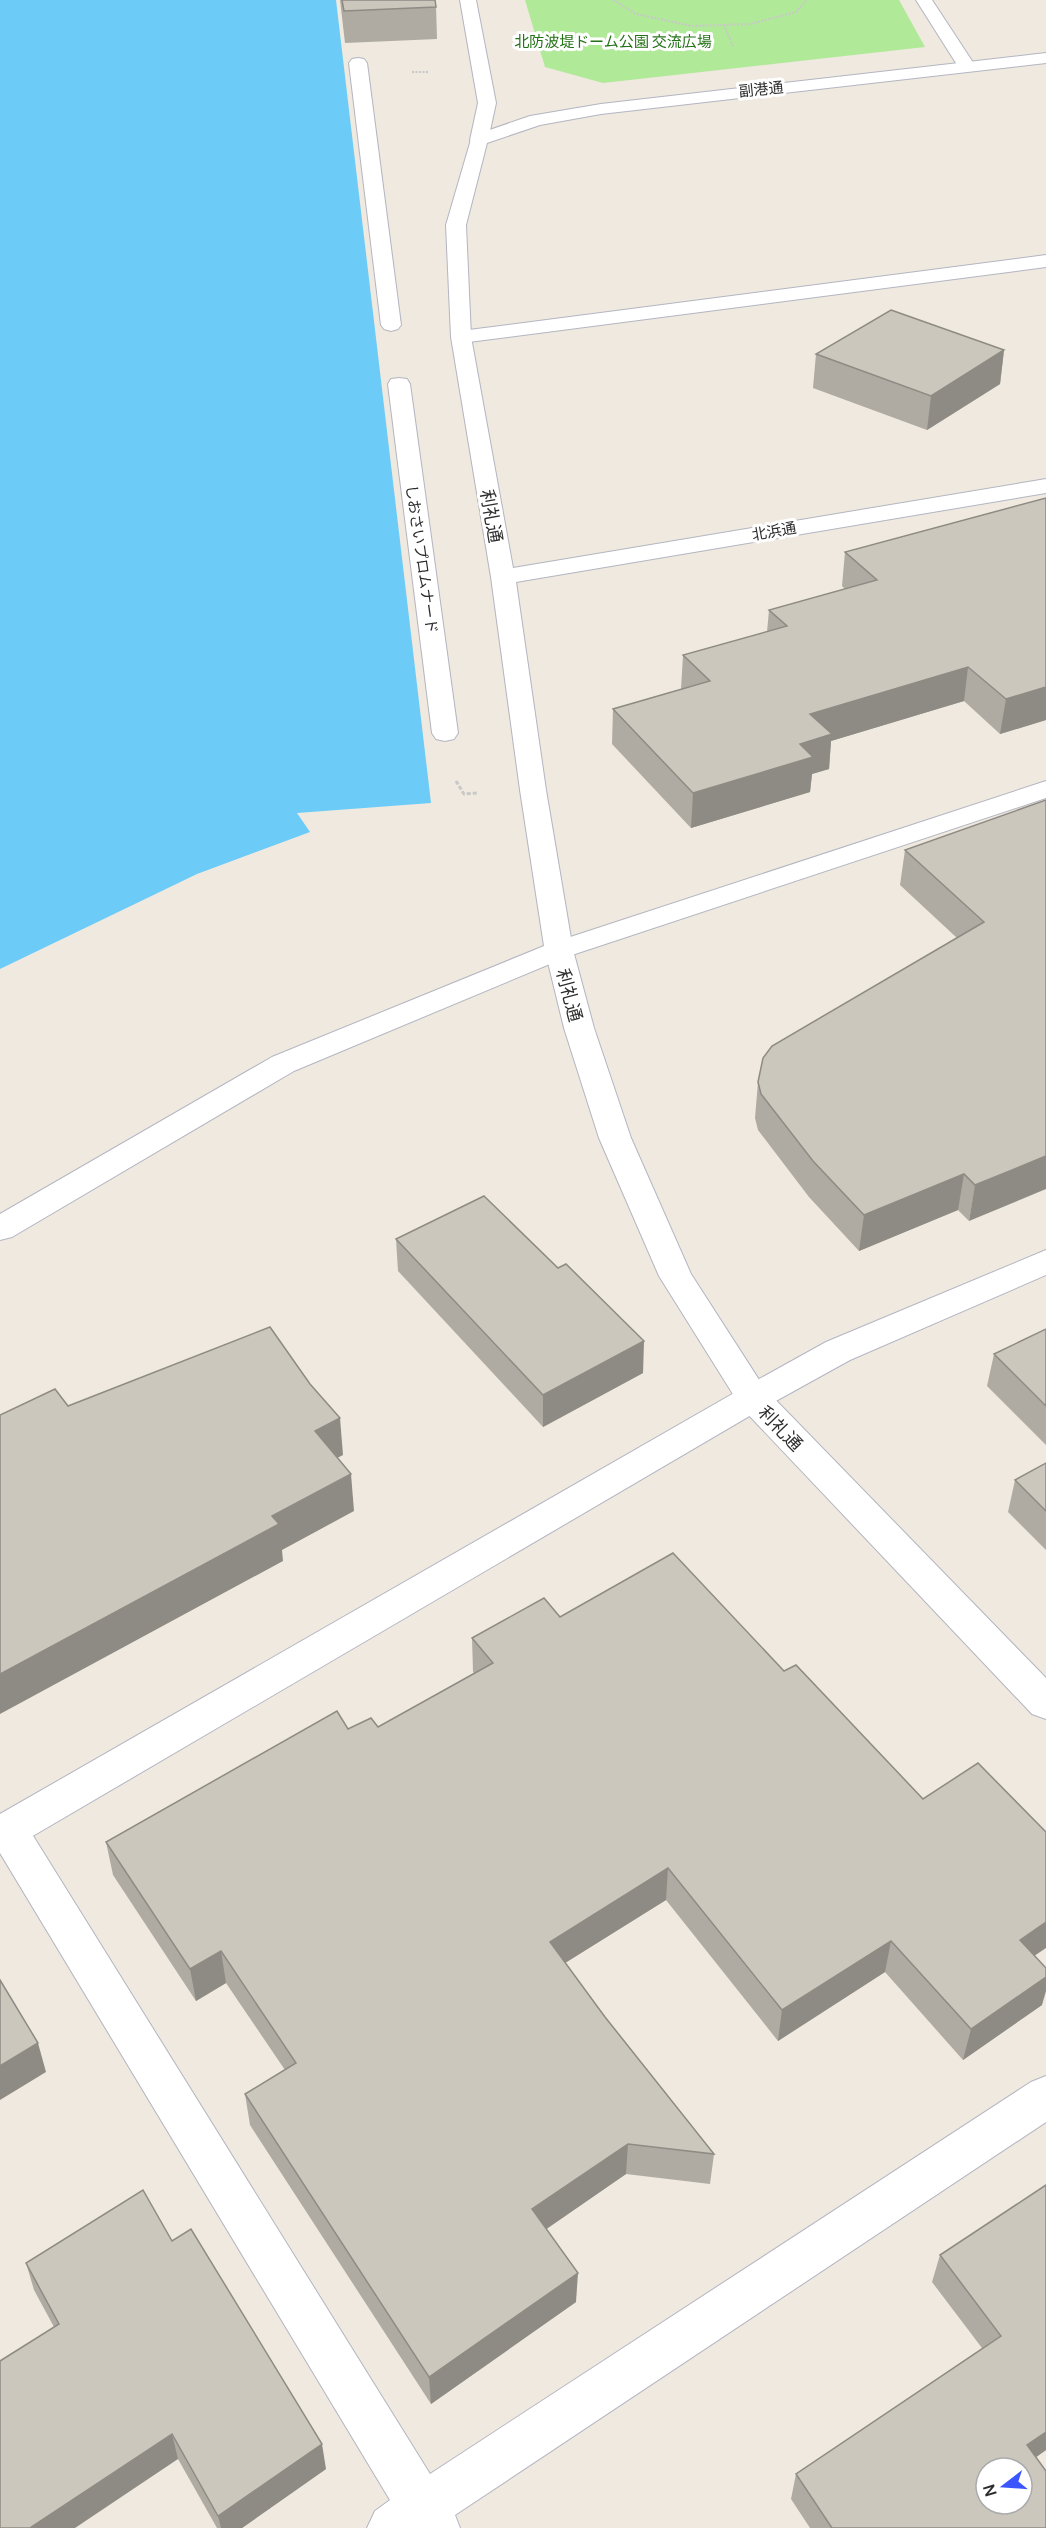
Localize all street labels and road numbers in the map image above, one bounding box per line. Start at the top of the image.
street label: 副港通 [738,76,784,102]
street label: しおさいプロムナード [401,483,443,635]
street label: 利礼通 [475,487,509,545]
street label: 北浜通 [750,517,798,545]
street label: 利礼通 [551,966,589,1024]
street label: 利礼通 [754,1400,808,1456]

